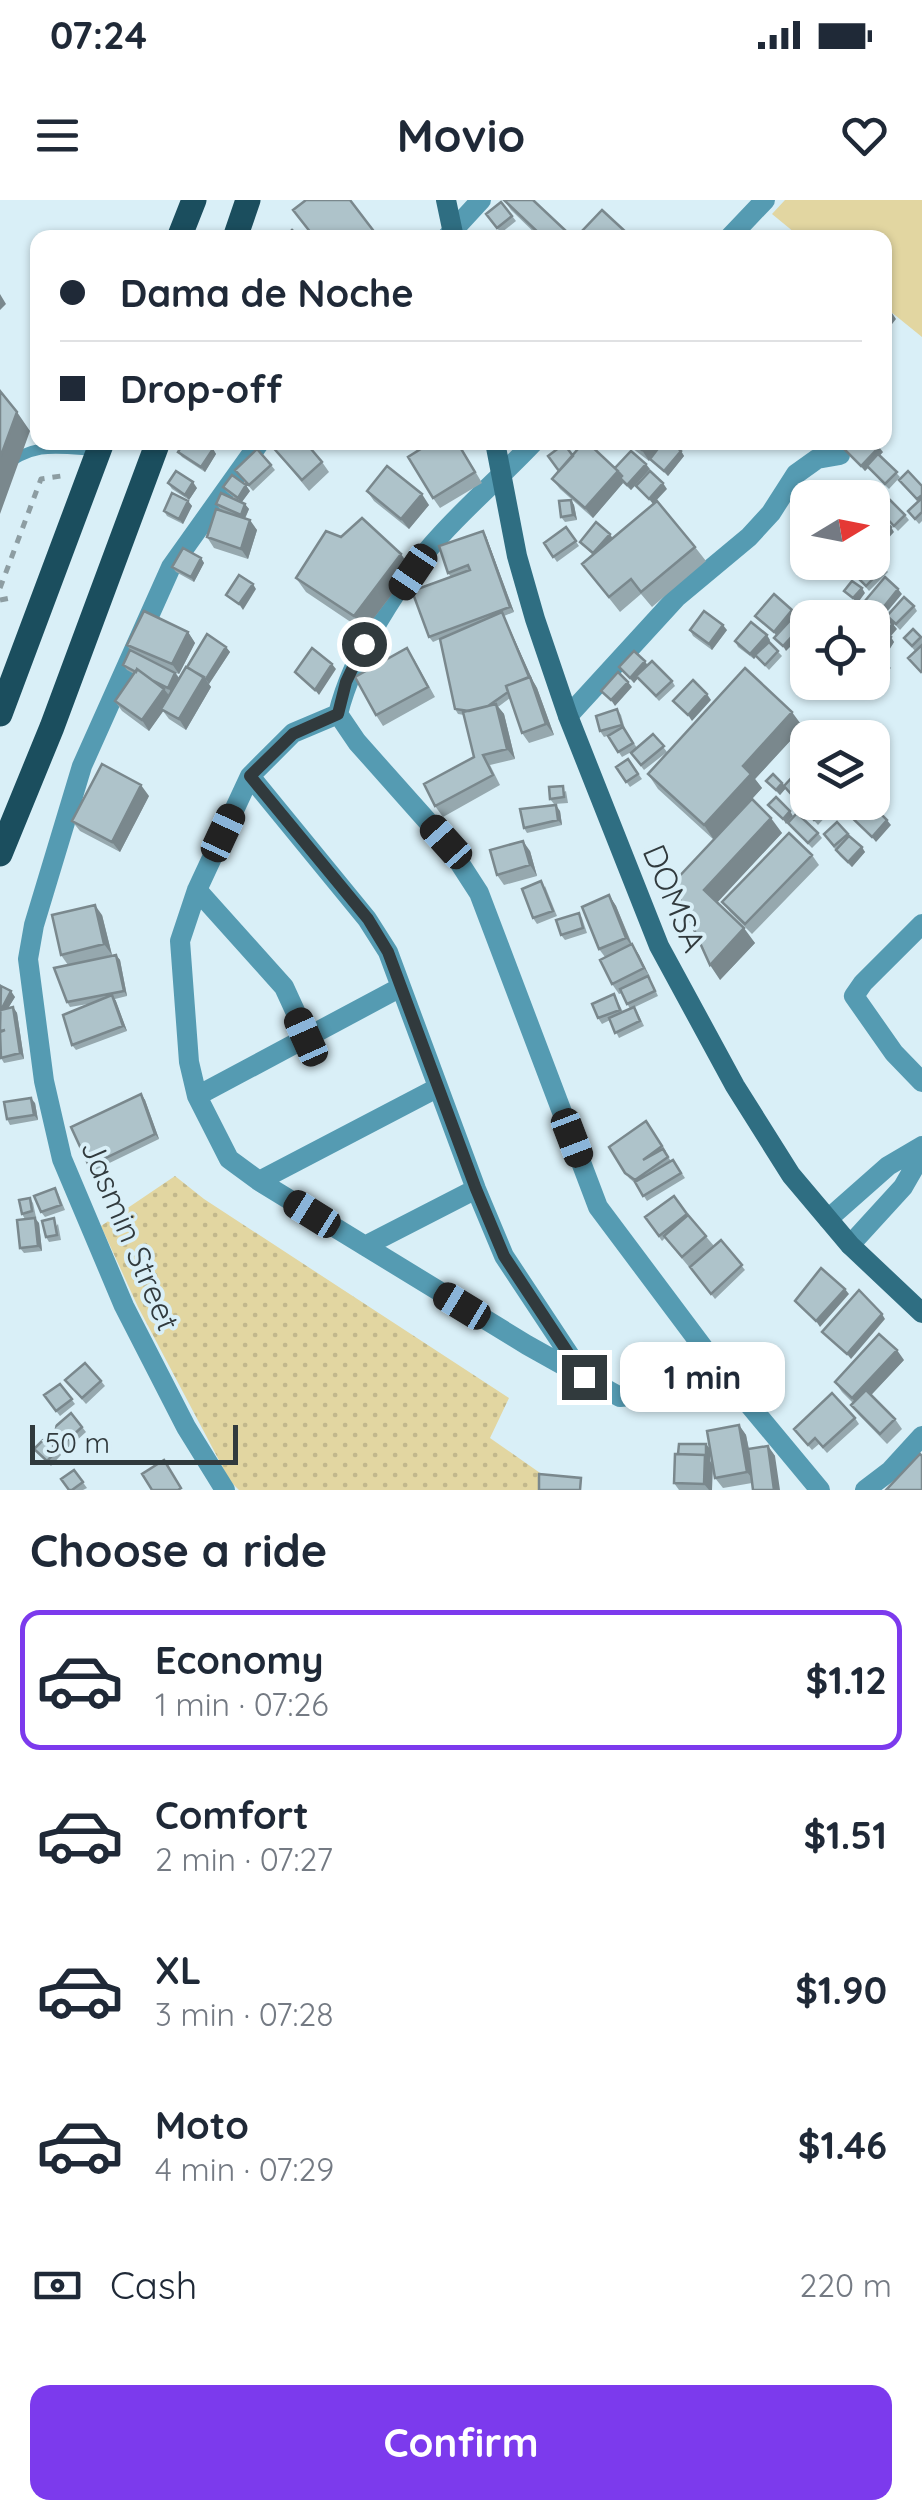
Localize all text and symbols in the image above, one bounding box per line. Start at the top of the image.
text: 07:24 [50,11,147,59]
text: Movio [397,107,525,163]
icon: menu [30,108,85,163]
icon: heart [837,108,892,163]
text: Dama de Noche [120,269,414,317]
text: Drop-off [120,365,282,413]
north arrow [790,480,890,580]
map controls [790,480,890,820]
car [384,539,442,605]
button: locate [790,600,890,700]
route start [342,622,387,667]
button: layers [790,720,890,820]
car [197,799,249,867]
car [415,810,477,874]
street label: DOMSA [635,838,715,958]
car [280,1003,332,1071]
car [547,1105,597,1171]
street label: Jasmin Street [73,1134,189,1336]
car [279,1185,345,1243]
car [429,1278,495,1334]
callout: 1 min [619,1342,784,1412]
route end [562,1355,607,1400]
text: 1 min [664,1357,741,1397]
scale bar [30,1420,238,1464]
text: 50 m [45,1425,110,1460]
text: Choose a ride [30,1522,327,1578]
icon: car [35,1635,125,1725]
text: Economy [155,1636,324,1684]
text: $1.12 [806,1656,887,1704]
text: 1 min · 07:26 [155,1684,328,1724]
icon: car [35,1790,125,1880]
text: Comfort [155,1791,309,1839]
text: $1.51 [803,1811,887,1859]
text: 2 min · 07:27 [155,1839,333,1879]
icon: car [35,1945,125,2035]
text: XL [155,1946,201,1994]
text: $1.90 [795,1966,887,2014]
text: 3 min · 07:28 [155,1994,333,2034]
icon: car [35,2100,125,2190]
text: Moto [155,2101,249,2149]
text: $1.46 [798,2121,887,2169]
text: 4 min · 07:29 [155,2149,334,2189]
icon: cash [30,2258,85,2313]
text: Cash [110,2261,197,2309]
text: 220 m [800,2265,892,2305]
button: Confirm [30,2385,892,2500]

